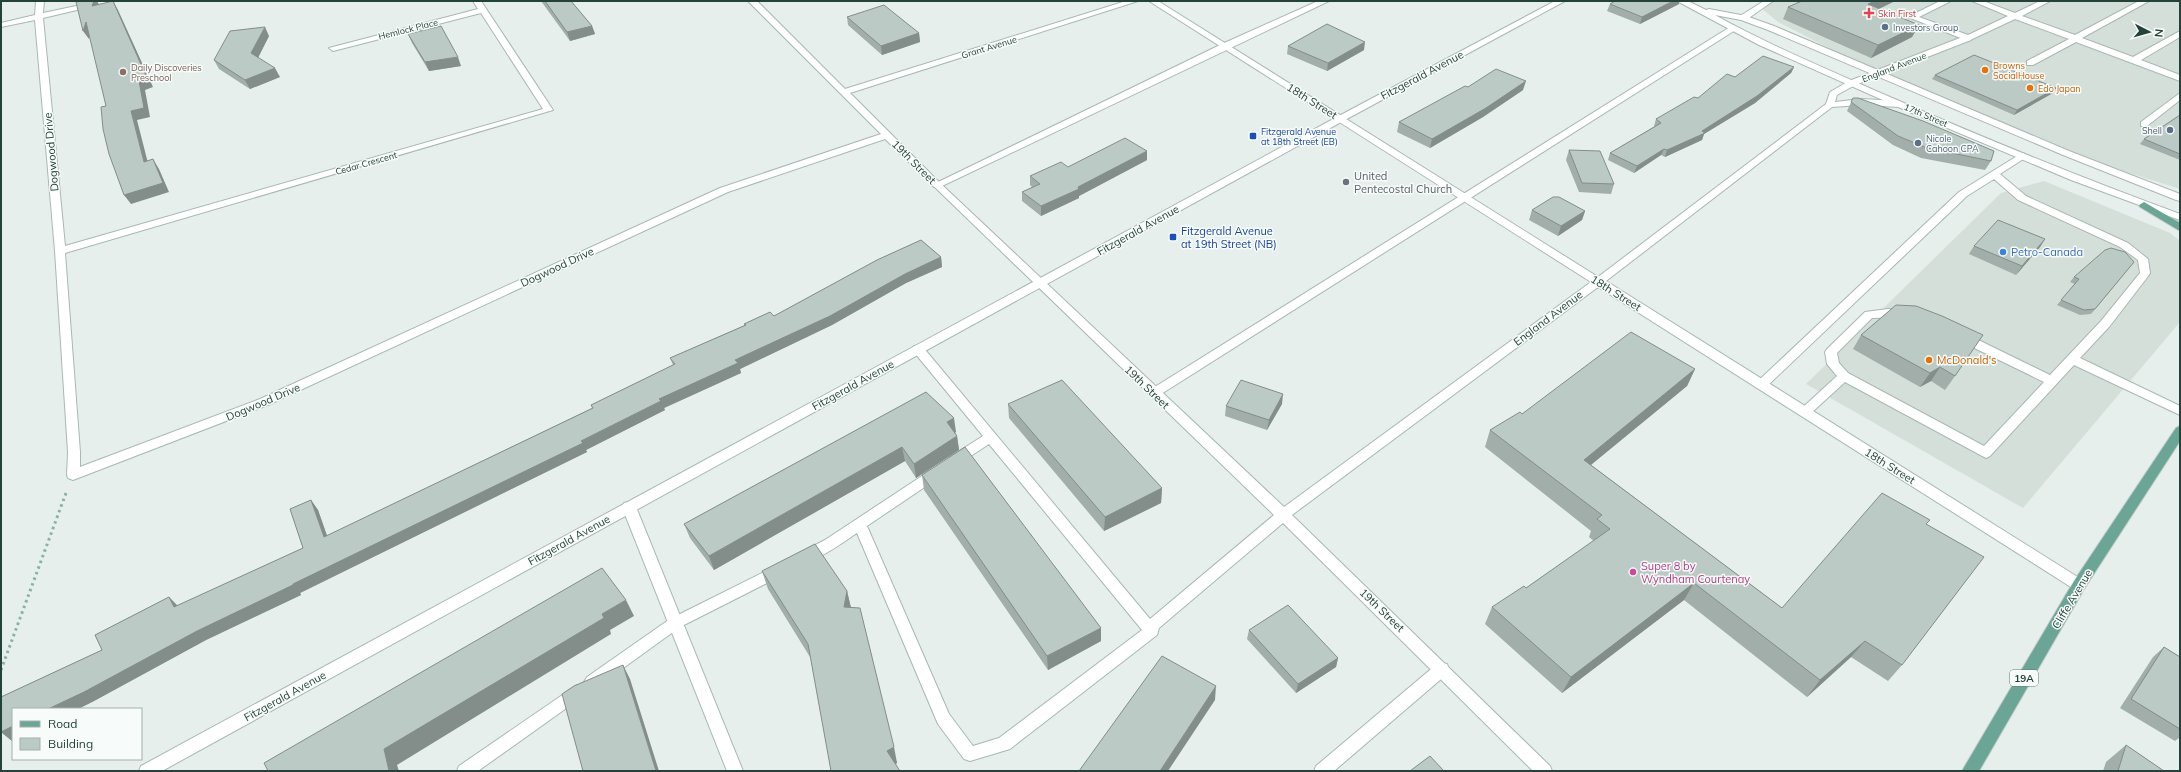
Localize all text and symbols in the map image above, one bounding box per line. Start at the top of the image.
marker: Skin First [1863,7,1875,19]
place label: Skin First [1878,8,1916,19]
north arrow [2129,12,2169,52]
street label: Hemlock Place [377,16,439,42]
marker: Investors Group [1880,22,1890,32]
place label: Investors Group [1893,22,1958,33]
text: N [2152,28,2166,38]
street label: Grant Avenue [960,33,1018,61]
street label: Fitzgerald Avenue [1378,47,1466,103]
street label: England Avenue [1860,50,1928,84]
place label: Browns SocialHouse [1993,60,2045,81]
place label: Daily Discoveries Preschool [131,62,202,83]
marker: Browns SocialHouse [1980,65,1990,75]
marker: Daily Discoveries Preschool [118,67,128,77]
street label: 18th Street [1284,80,1340,122]
marker: Edo Japan [2025,83,2035,93]
place label: Edo Japan [2038,83,2081,94]
street label: 17th Street [1902,101,1950,129]
street label: Dogwood Drive [41,112,61,192]
place label: Shell [2142,125,2162,136]
marker: Shell [2165,125,2175,135]
place label: Fitzgerald Avenue at 18th Street (EB) [1261,126,1338,147]
marker: Fitzgerald Avenue at 18th Street (EB) [1248,131,1258,141]
place label: Nicole Cahoon CPA [1926,133,1979,154]
street label: 19th Street [889,137,939,187]
marker: Nicole Cahoon CPA [1913,138,1923,148]
street label: Cedar Crescent [334,149,398,177]
place label: United Pentecostal Church [1354,169,1452,196]
marker: United Pentecostal Church [1341,177,1351,187]
street label: Fitzgerald Avenue [1094,202,1182,258]
place label: Fitzgerald Avenue at 19th Street (NB) [1181,224,1277,251]
marker: Fitzgerald Avenue at 19th Street (NB) [1168,232,1178,242]
street label: Dogwood Drive [518,244,596,290]
place label: Petro-Canada [2011,245,2083,259]
marker: Petro-Canada [1998,247,2008,257]
street label: 18th Street [1588,272,1644,314]
street label: England Avenue [1511,287,1585,349]
place label: McDonald's [1937,353,1997,367]
marker: McDonald's [1924,355,1934,365]
street label: Fitzgerald Avenue [809,357,897,413]
street label: 19th Street [1122,362,1172,412]
street label: Dogwood Drive [224,380,302,424]
street label: 18th Street [1862,445,1918,487]
street label: Fitzgerald Avenue [525,512,613,568]
place label: Super 8 by Wyndham Courtenay [1641,559,1750,586]
marker: Super 8 by Wyndham Courtenay [1628,567,1638,577]
street label: Cliffe Avenue [2049,567,2095,631]
street label: 19th Street [1357,585,1407,635]
street label: Fitzgerald Avenue [241,668,329,724]
road number: 19A [2010,670,2038,686]
legend [12,708,142,760]
text: Road [48,716,77,731]
text: Building [48,736,93,751]

